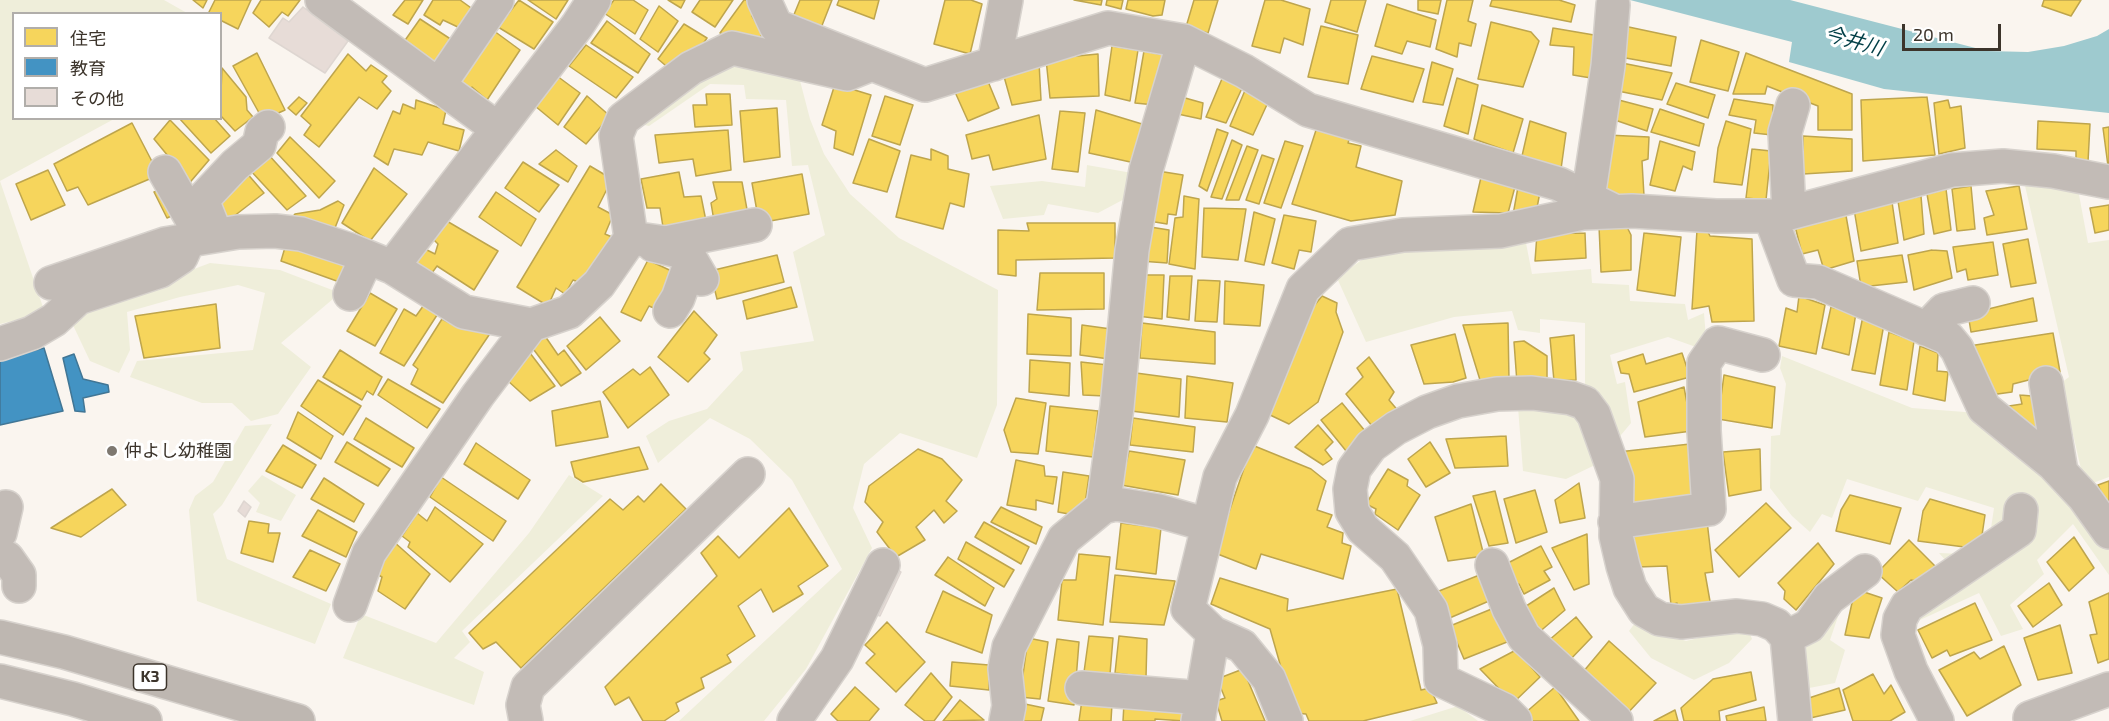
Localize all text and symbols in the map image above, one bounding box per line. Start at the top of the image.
legend [12,12,222,120]
scale bar [1905,12,2004,50]
water label: 今井川 [1822,21,1886,61]
text: 20 m [1913,23,1954,45]
text: 住宅 [70,27,106,49]
text: 教育 [70,57,106,79]
text: その他 [70,87,124,109]
place label: 仲よし幼稚園 [124,440,232,462]
marker: 仲よし幼稚園 [105,444,119,458]
road number: K3 [134,664,166,690]

